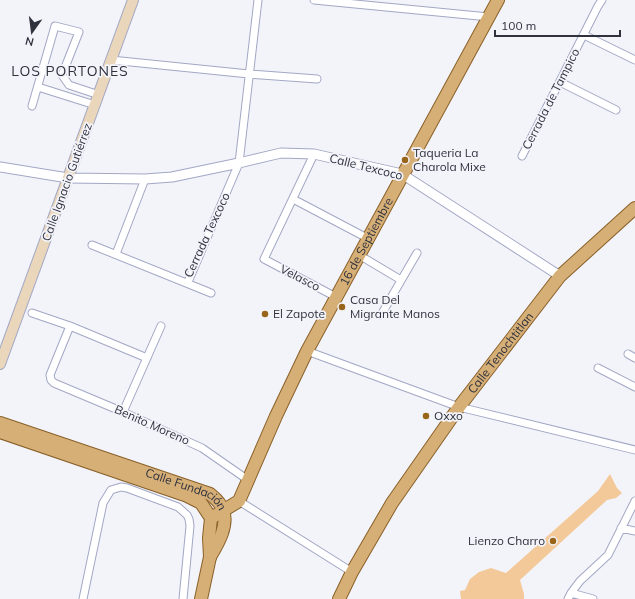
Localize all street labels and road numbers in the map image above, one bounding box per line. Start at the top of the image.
street label: Cerrada de Tampico [519,46,583,152]
street label: Calle Ignacio Gutiérrez [38,121,95,243]
street label: Calle Texcoco [328,150,404,183]
street label: Cerrada Texcoco [180,190,233,280]
street label: 16 de Septiembre [336,195,396,288]
street label: Velasco [278,261,323,294]
street label: Calle Tenochtitlan [464,309,536,396]
street label: Benito Moreno [112,401,192,448]
street label: Calle Fundación [143,465,230,513]

